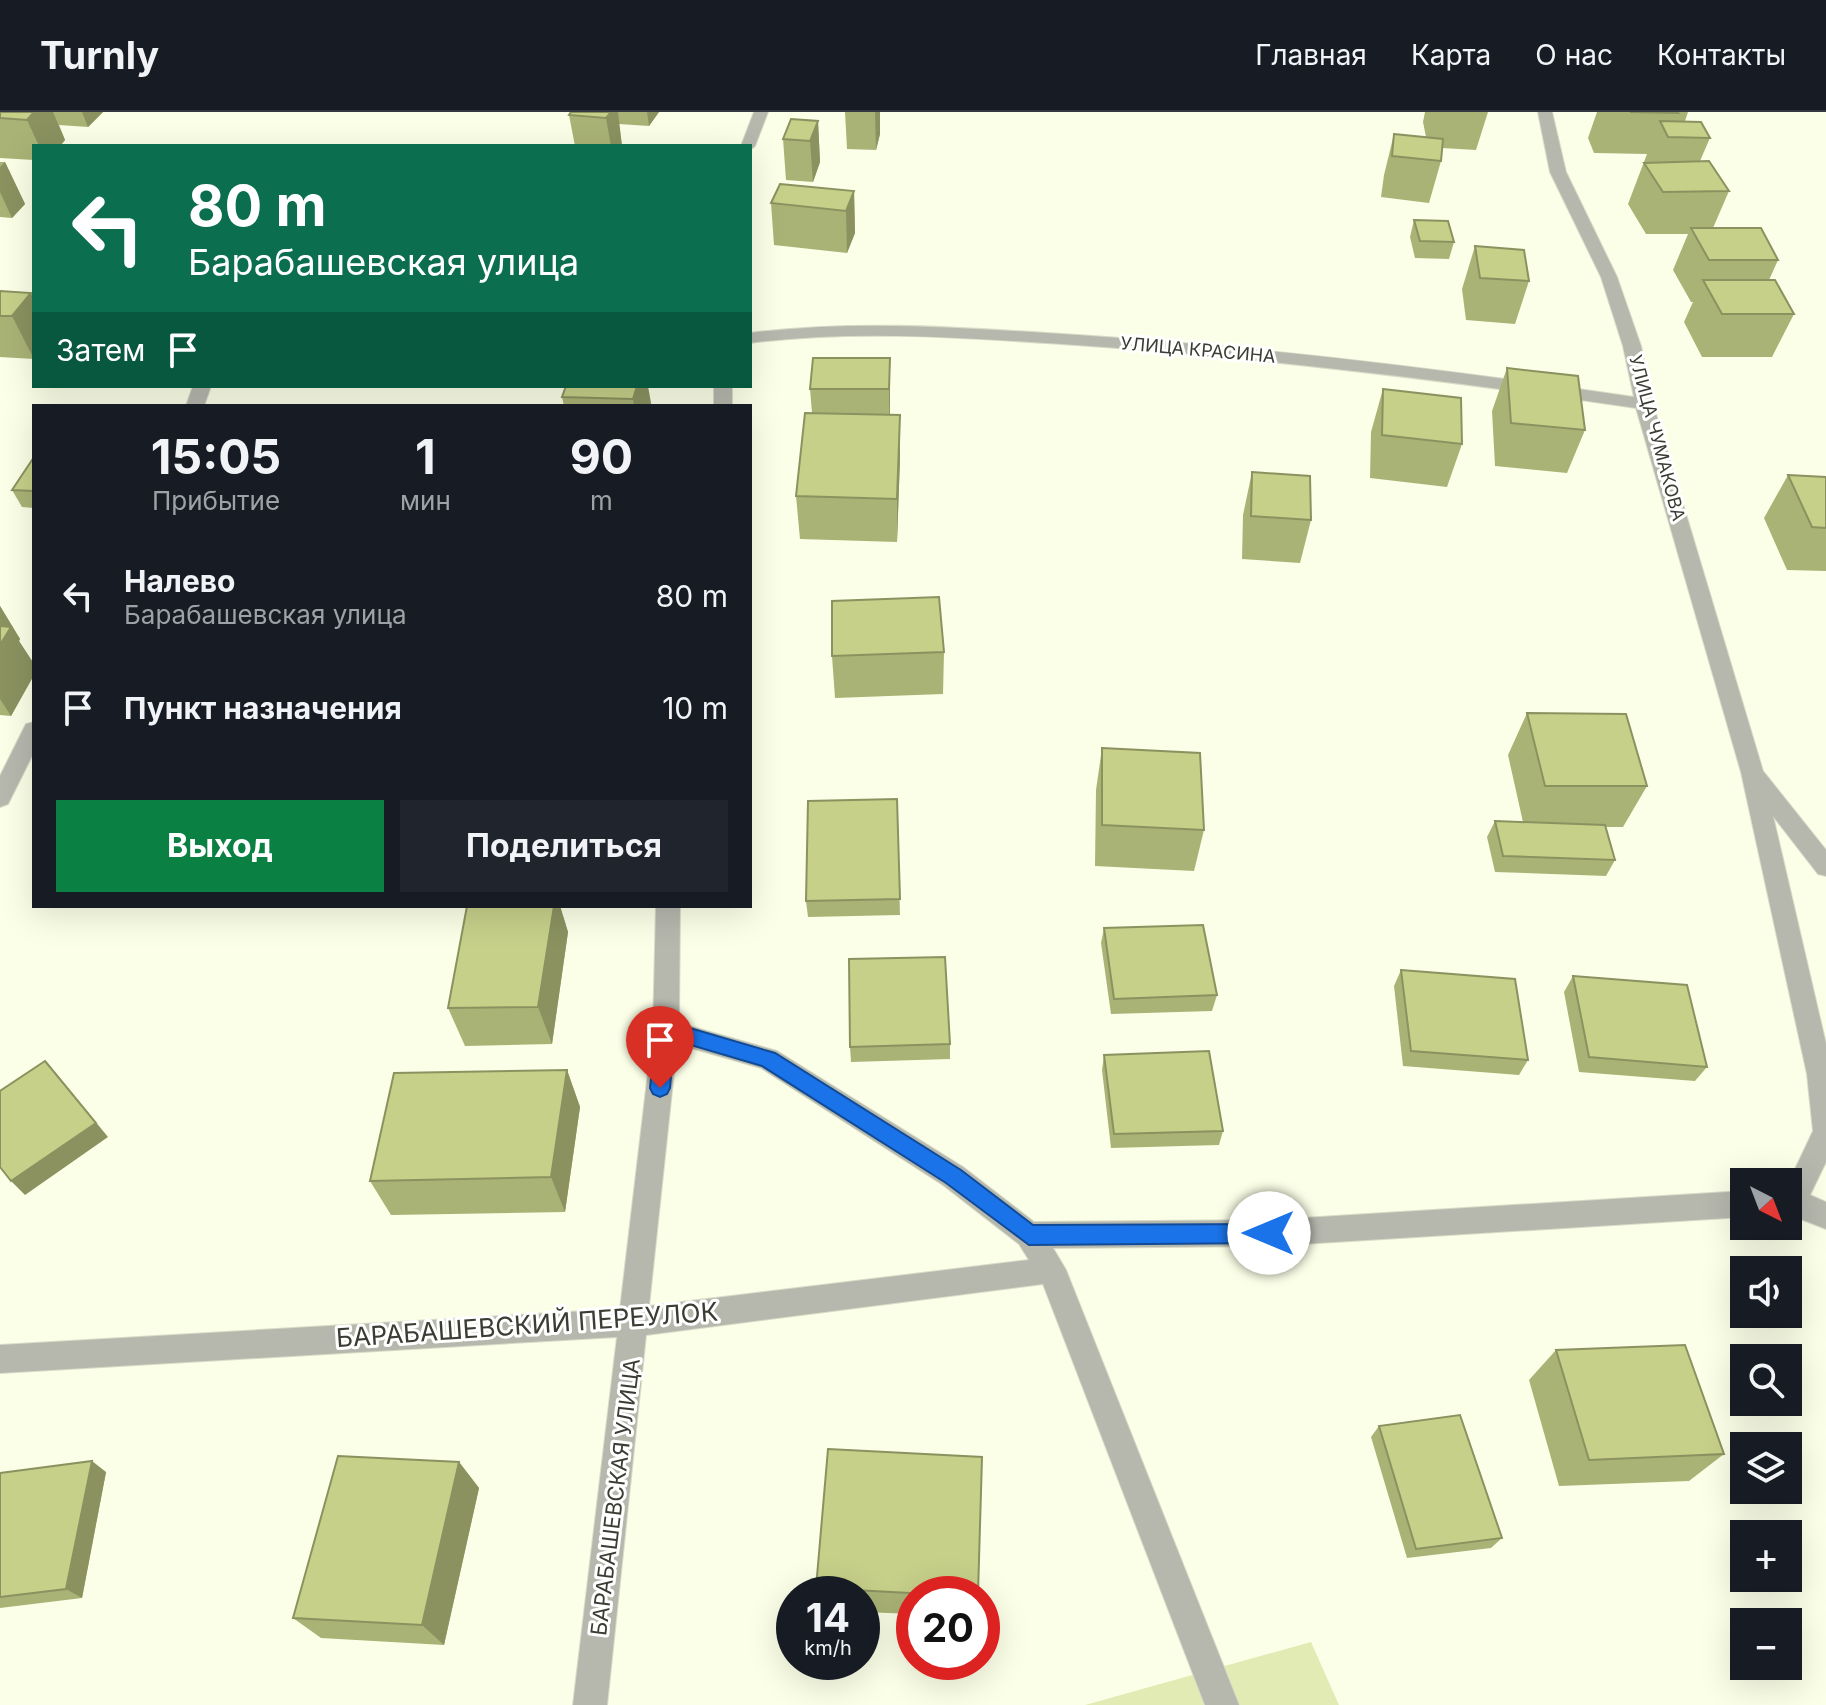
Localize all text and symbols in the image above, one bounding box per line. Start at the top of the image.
text: Turnly [40,32,159,78]
text: Главная [1255,38,1367,72]
text: Карта [1411,38,1491,72]
text: О нас [1535,38,1613,72]
text: Контакты [1657,38,1786,72]
text: 80 m [188,172,327,240]
icon: left [56,176,160,280]
text: Барабашевская улица [188,240,579,284]
icon: arrive [161,328,205,372]
text: Затем [56,332,145,368]
street label: УЛИЦА КРАСИНА [1120,332,1276,367]
street label: УЛИЦА ЧУМАКОВА [1625,353,1690,523]
text: 15:05 [151,427,281,486]
text: 1 [415,427,436,486]
text: 90 [570,427,633,486]
text: Прибытие [152,485,280,516]
text: мин [400,485,451,516]
text: m [590,485,613,516]
text: Налево [124,563,236,599]
icon: left [56,574,100,618]
text: 80 m [656,578,728,614]
text: Барабашевская улица [124,599,407,630]
icon: arrive [56,686,100,730]
text: Пункт назначения [124,690,402,726]
text: 10 m [662,690,728,726]
button: Выход [56,800,384,892]
button: Поделиться [400,800,728,892]
pin [626,1006,694,1088]
icon: arrive [638,1018,682,1062]
north arrow [1730,1168,1802,1240]
map controls [1730,1168,1802,1680]
position arrow [1227,1191,1311,1275]
button: sound [1730,1256,1802,1328]
street label: БАРАБАШЕВСКИЙ ПЕРЕУЛОК [335,1296,719,1353]
button: search [1730,1344,1802,1416]
street label: БАРАБАШЕВСКАЯ УЛИЦА [585,1357,645,1637]
button: layers [1730,1432,1802,1504]
button: + [1730,1520,1802,1592]
speed limit sign: 20 [896,1576,1000,1680]
text: 14 [806,1593,850,1642]
button: − [1730,1608,1802,1680]
text: km/h [804,1636,852,1660]

